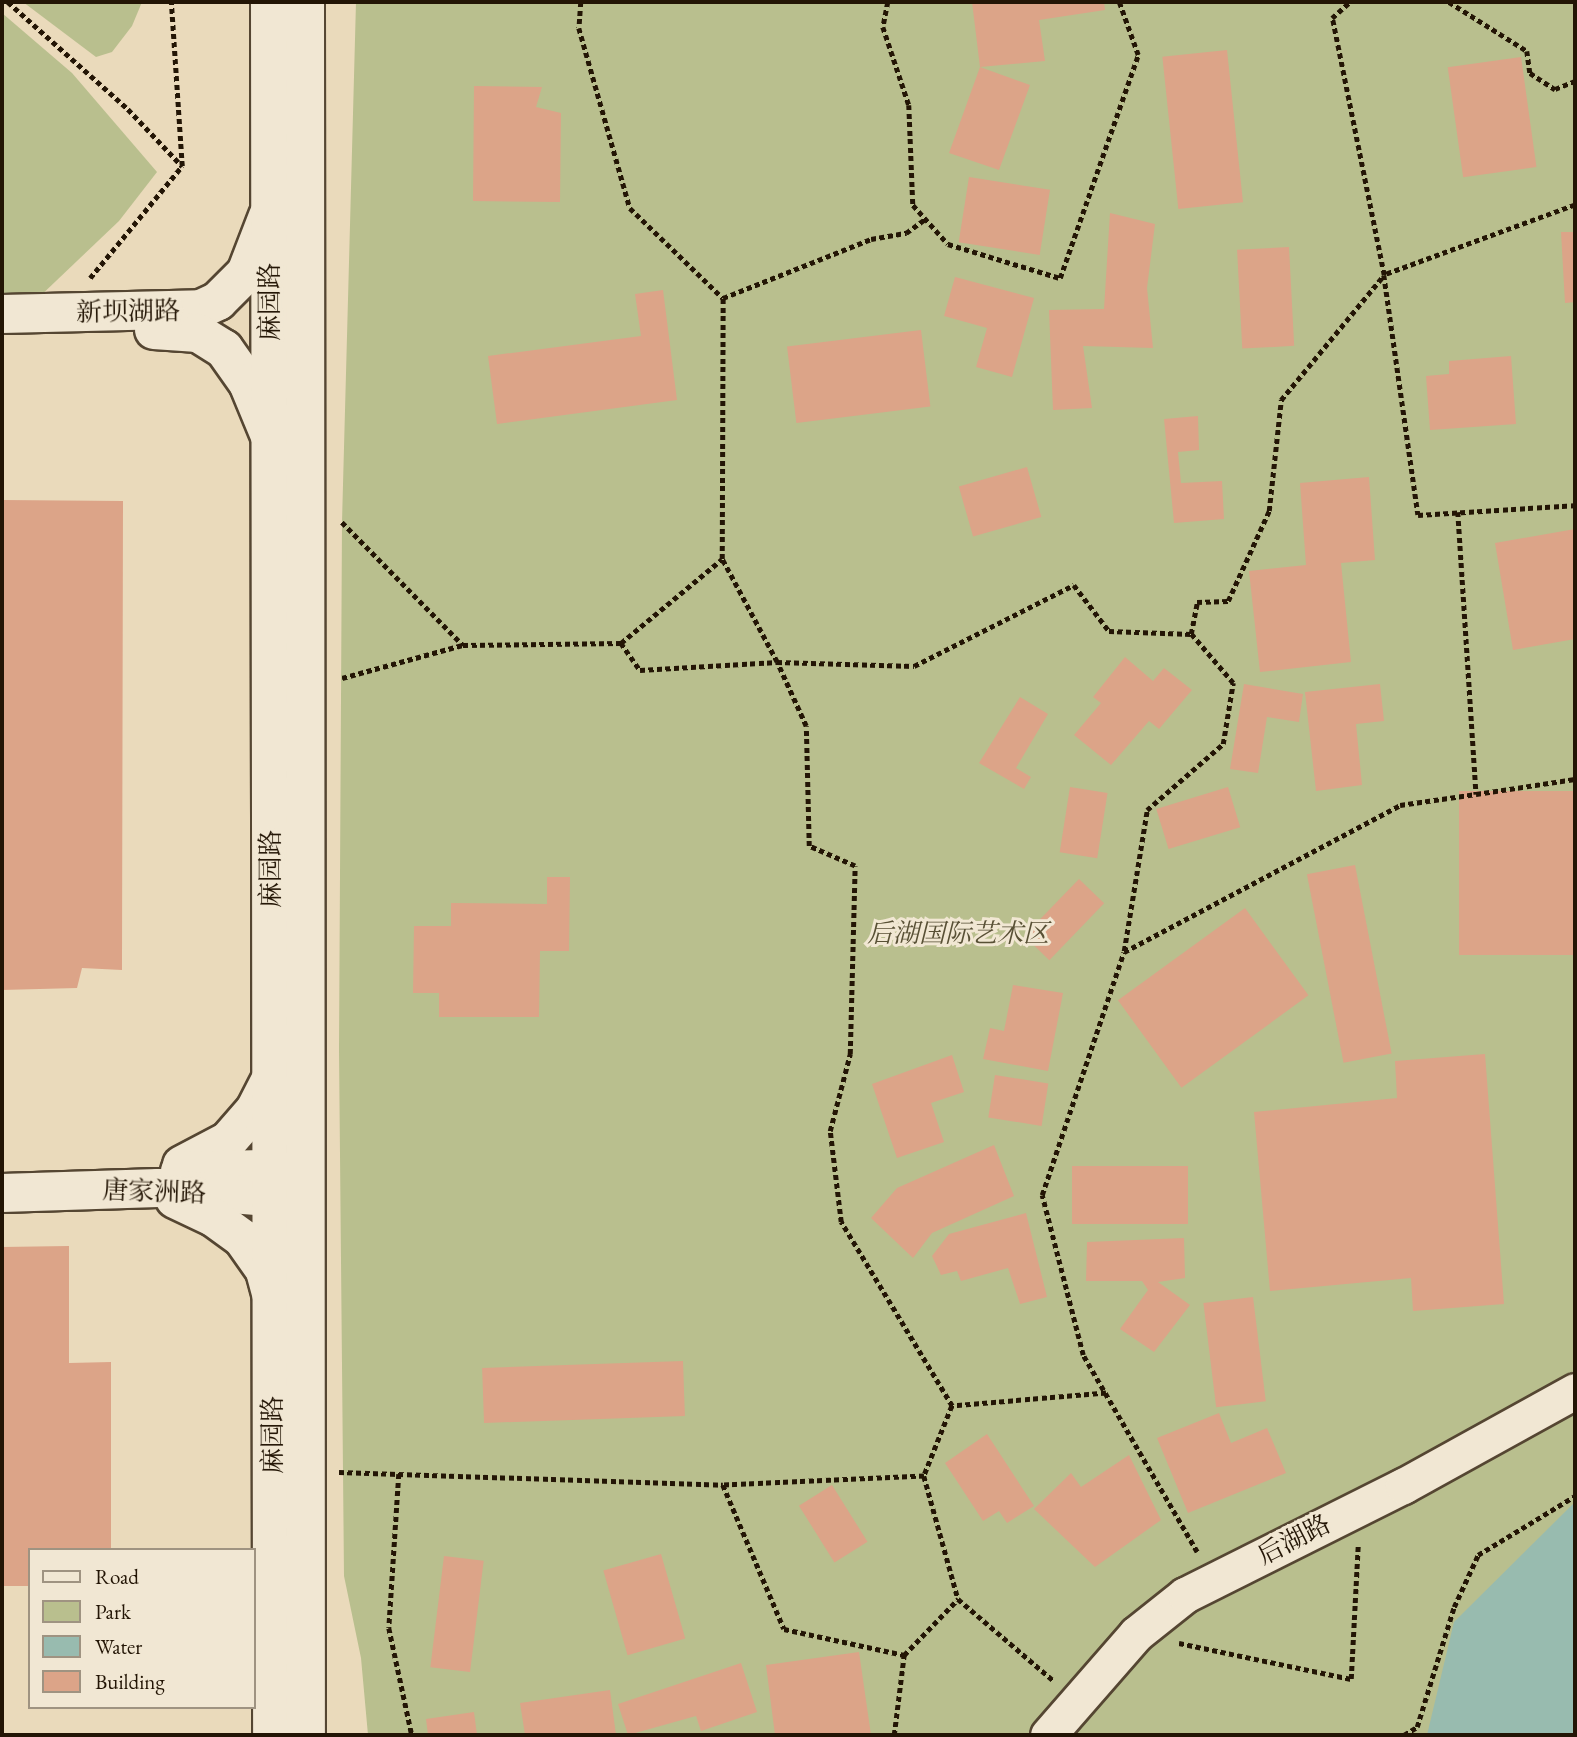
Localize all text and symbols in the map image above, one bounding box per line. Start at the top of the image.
street label: 麻园路 [254,263,286,341]
street label: 新坝湖路 [76,295,180,329]
street label: 麻园路 [255,830,287,908]
park label: 后湖国际艺术区 [867,918,1049,950]
street label: 唐家洲路 [101,1175,207,1209]
street label: 麻园路 [257,1396,289,1474]
street label: 后湖路 [1252,1508,1336,1572]
legend [28,1548,256,1709]
text: Road [95,1563,139,1590]
text: Park [95,1598,131,1625]
text: Water [95,1633,142,1660]
text: Building [95,1668,165,1695]

